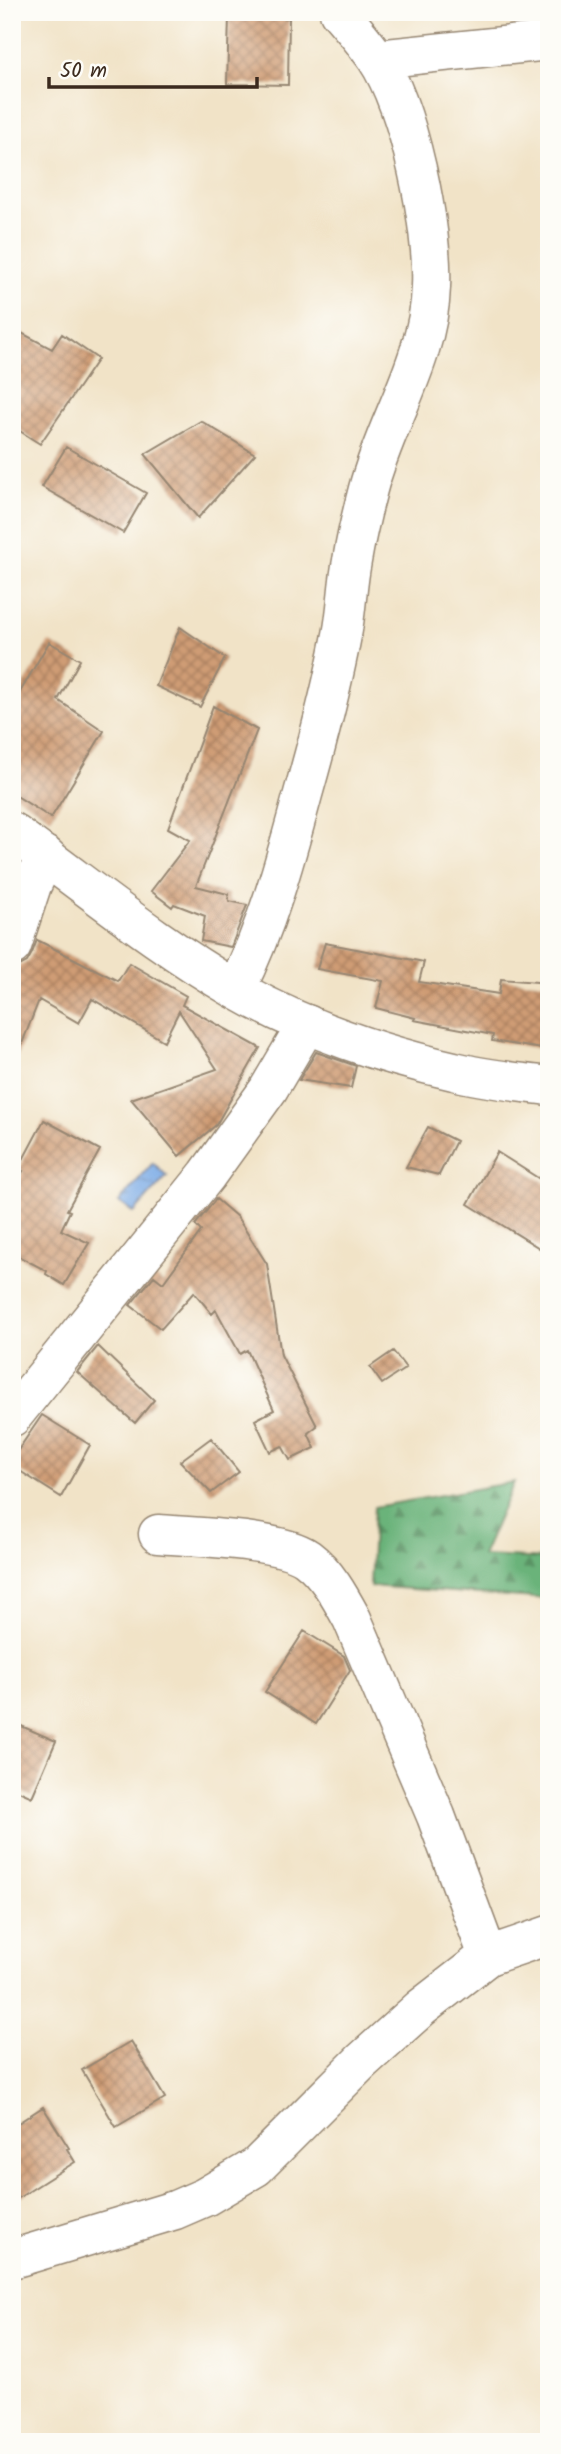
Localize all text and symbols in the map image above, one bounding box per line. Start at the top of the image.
scale bar [49,46,257,90]
text: 50 m [60,55,107,88]

